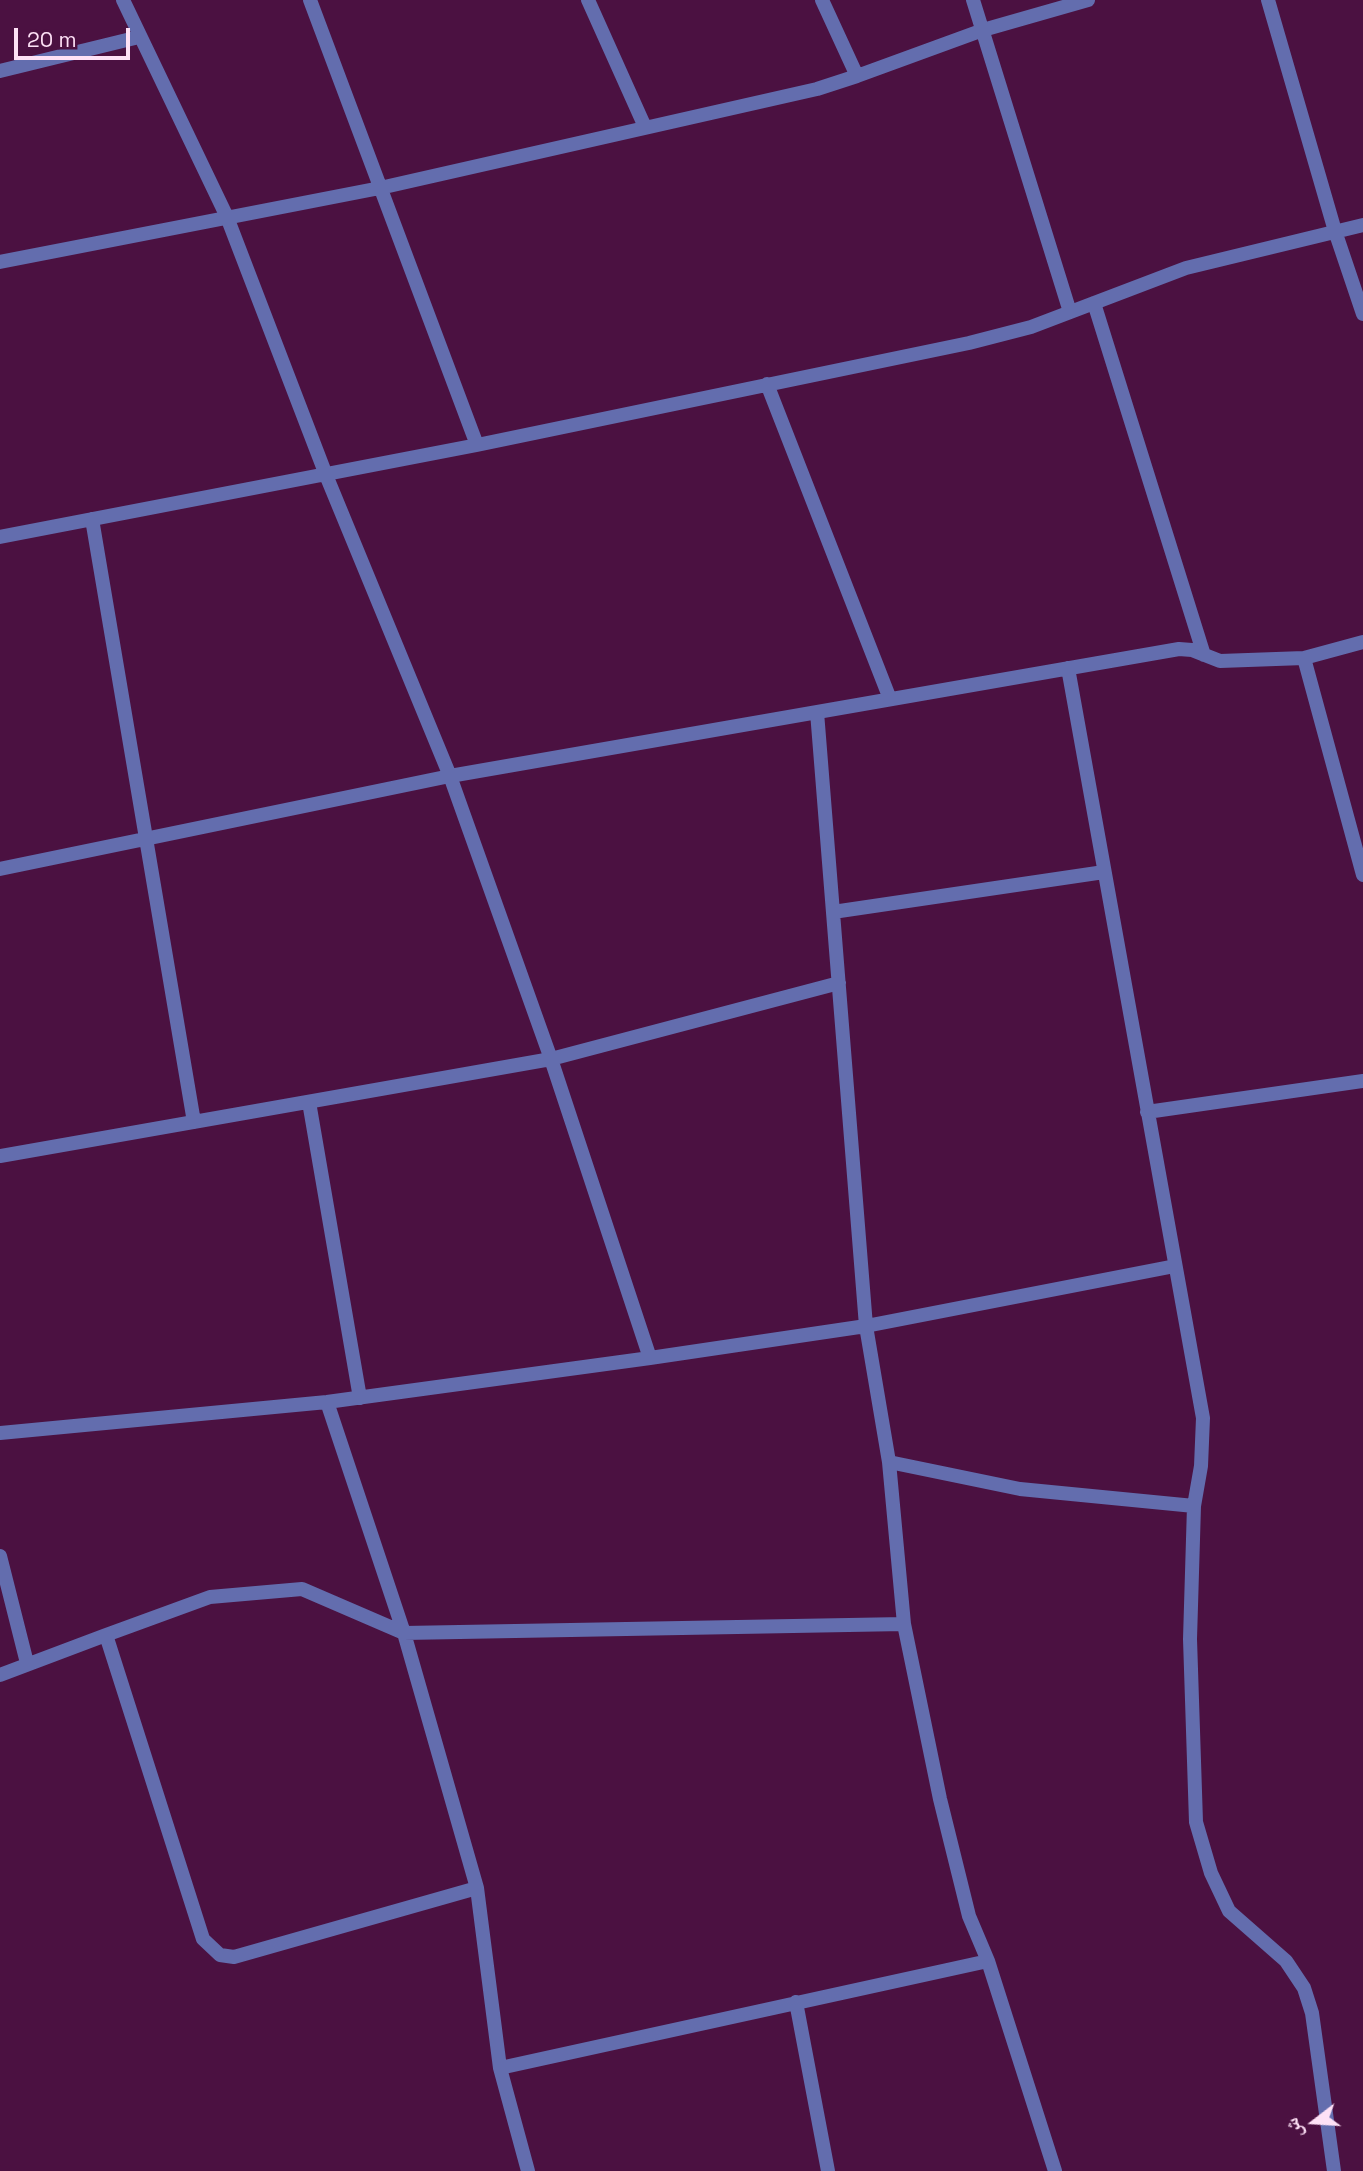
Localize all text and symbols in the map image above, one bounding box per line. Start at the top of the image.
scale bar [18,14,133,58]
text: 20 m [27,26,77,53]
north arrow [1279,2087,1349,2157]
text: ش [1279,2115,1308,2142]

